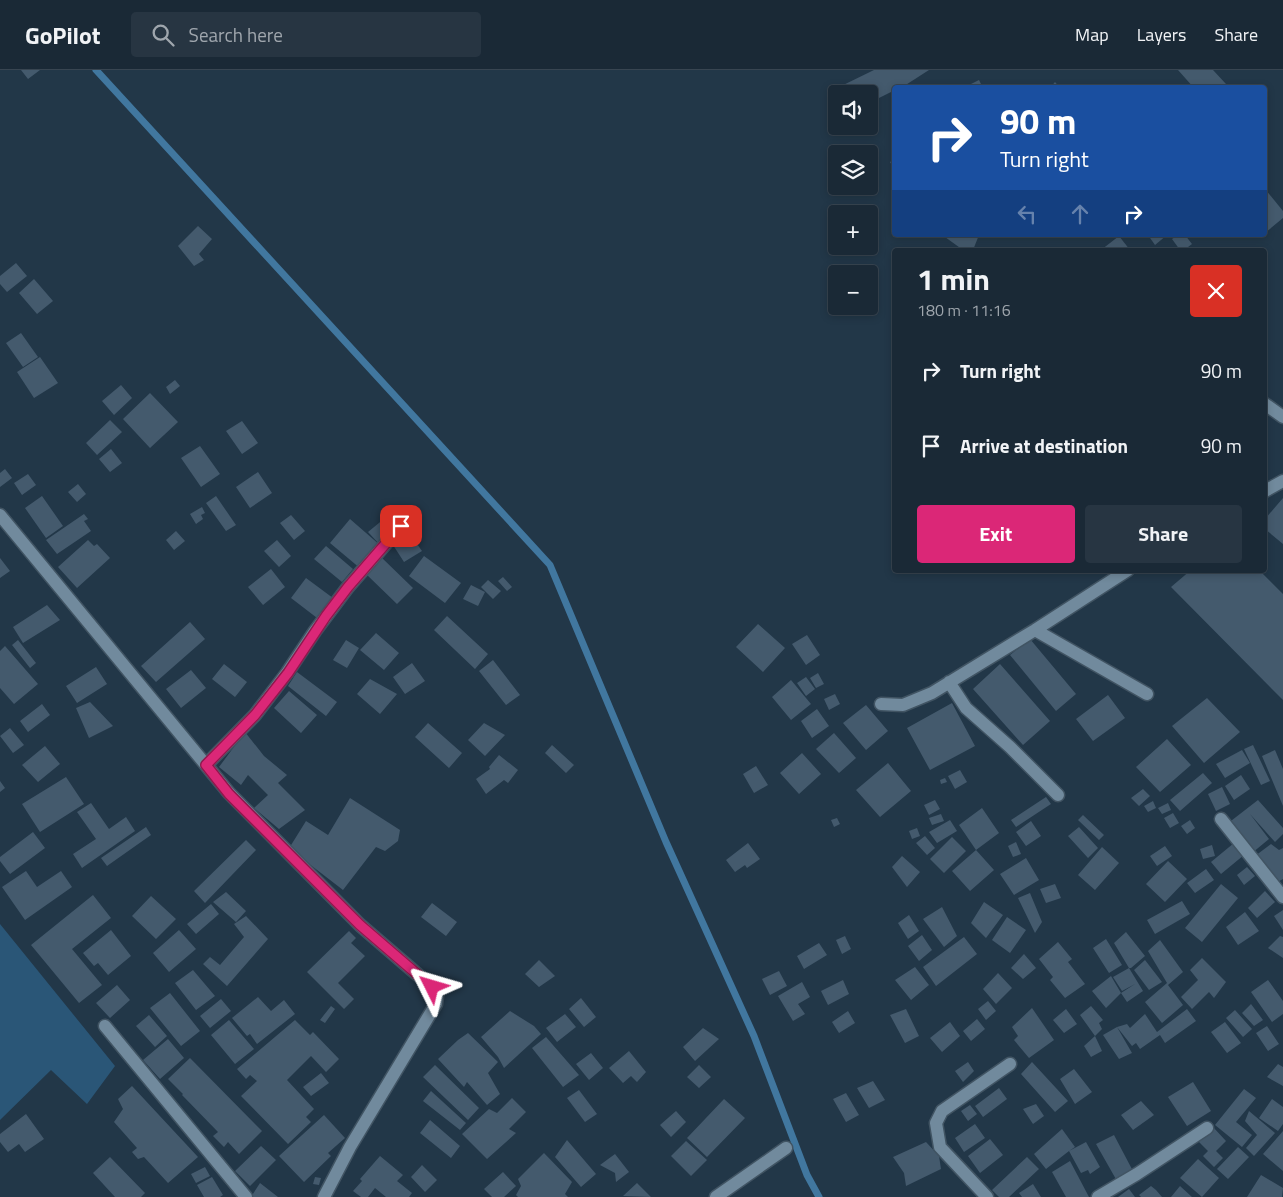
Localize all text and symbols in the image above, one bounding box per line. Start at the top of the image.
search box [131,12,481,57]
text: GoPilot [25,17,101,53]
text: Search here [189,20,283,49]
icon: search [149,21,177,49]
text: Map [1075,21,1109,48]
text: Layers [1137,21,1186,48]
text: Share [1214,21,1258,48]
map controls [828,85,878,315]
button: sound [828,85,878,135]
text: 90 m [1000,94,1076,148]
icon: right [917,105,982,170]
text: Turn right [1000,142,1089,176]
button: layers [828,145,878,195]
icon: left [1013,200,1041,228]
icon: ahead [1066,200,1094,228]
icon: right [1119,200,1147,228]
button: + [828,205,878,255]
text: 1 min [917,256,990,302]
button: − [828,265,878,315]
button: close [1190,265,1242,317]
text: 180 m · 11:16 [917,298,1011,322]
text: Turn right [960,356,1041,385]
text: 90 m [1201,356,1242,385]
icon: right [917,357,945,385]
text: Arrive at destination [960,431,1128,460]
text: 90 m [1201,431,1242,460]
icon: arrive [917,432,945,460]
pin [380,505,422,547]
button: Exit [917,505,1075,563]
button: Share [1085,505,1242,563]
icon: arrive [387,512,415,540]
position arrow [405,960,457,1012]

